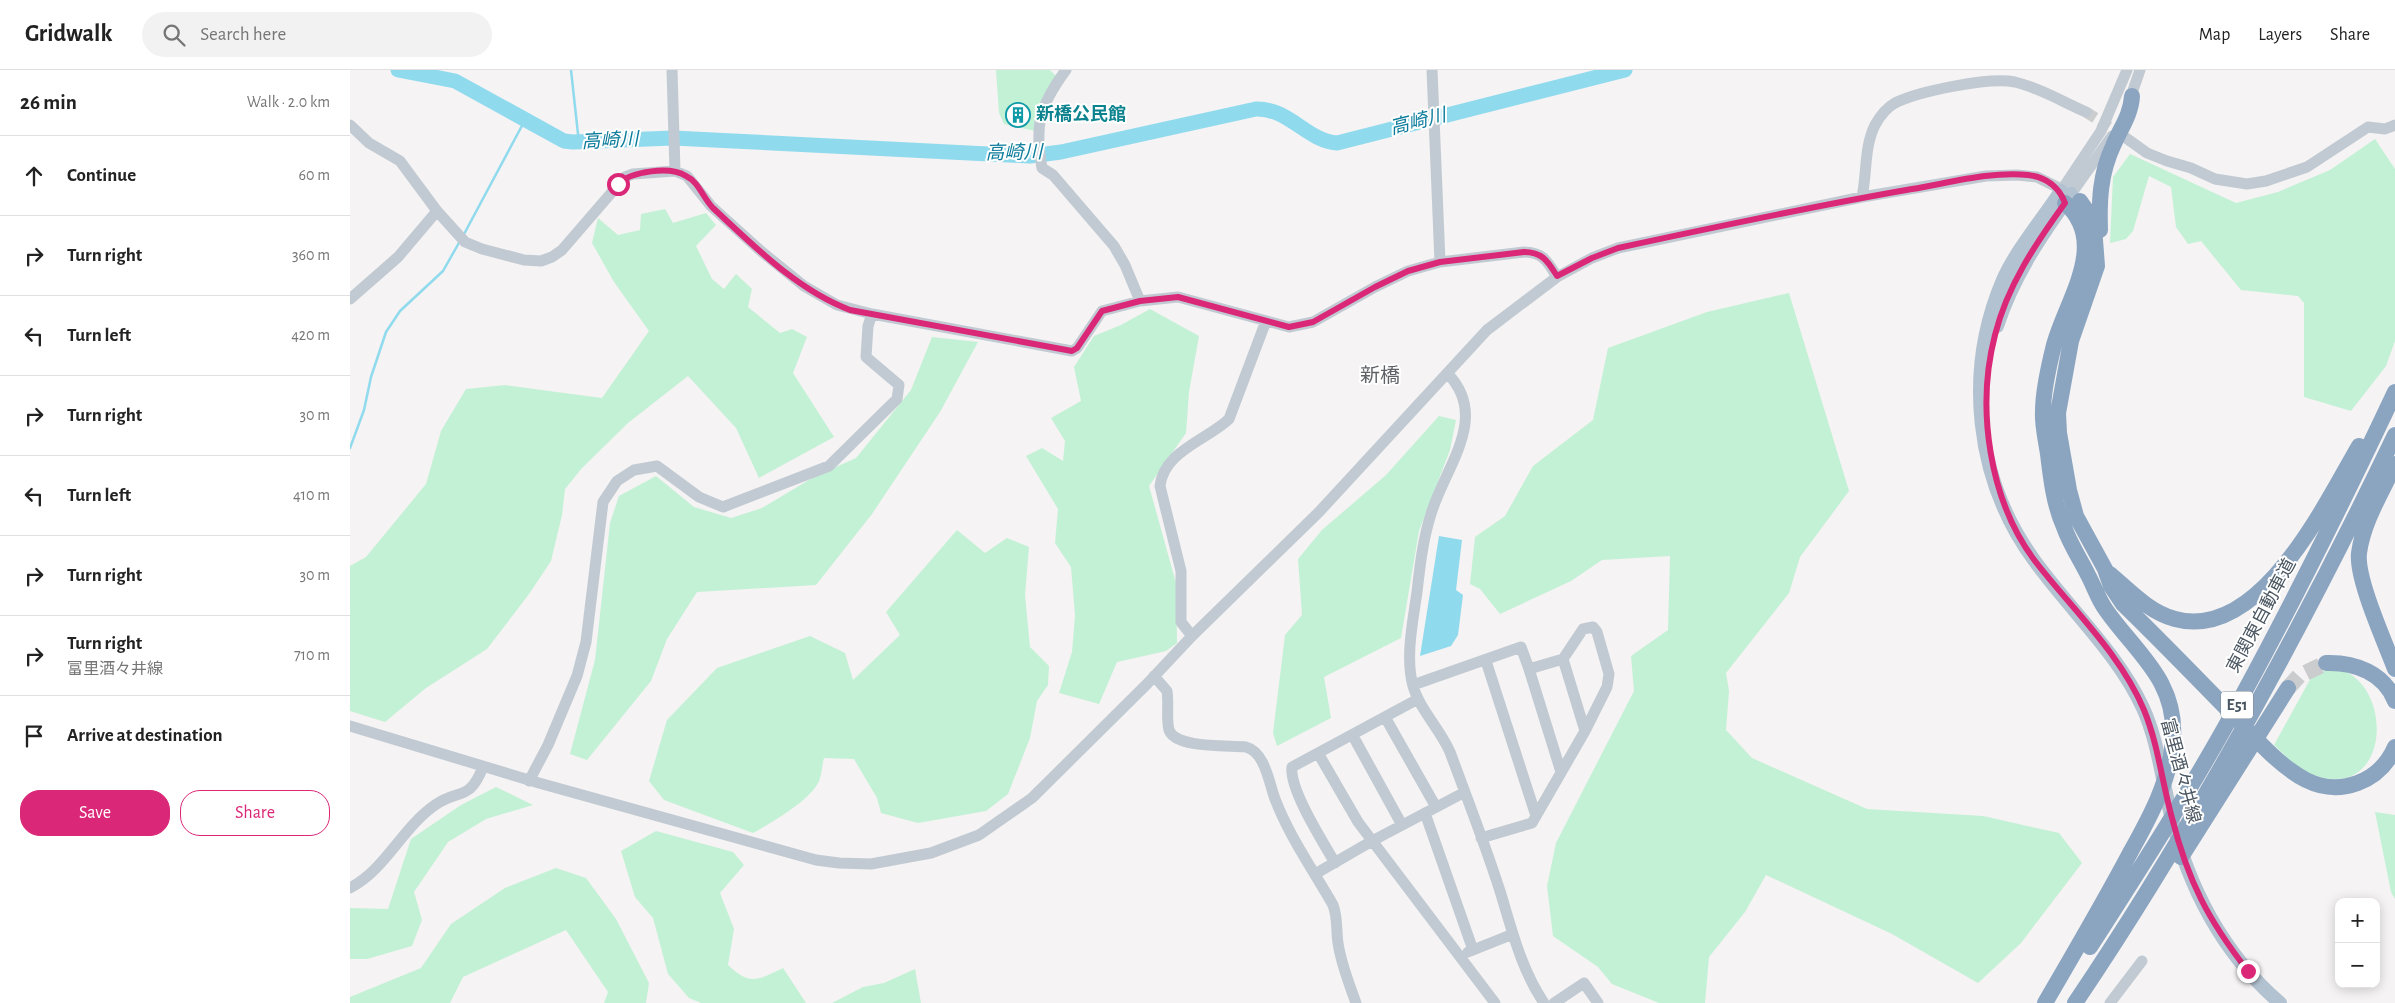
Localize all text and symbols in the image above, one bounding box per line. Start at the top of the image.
search box [142,12,492,57]
icon: search [160,21,188,49]
text: Gridwalk [25,22,112,46]
text: Search here [200,25,286,44]
text: Map [2199,26,2230,44]
text: Layers [2258,26,2302,44]
text: Share [2330,26,2370,44]
text: 26 min [20,92,77,113]
text: Walk · 2.0 km [247,94,330,110]
building icon: 新橋公民館 [1005,102,1031,128]
place label: 新橋公民館 [1036,104,1126,124]
water label: 高崎川 [1388,104,1450,138]
water label: 高崎川 [581,129,641,152]
water label: 高崎川 [985,142,1045,163]
icon: ahead [20,162,48,190]
text: Continue [67,166,136,185]
text: 60 m [299,167,330,183]
route start [607,173,630,196]
icon: right [20,242,48,270]
text: Turn right [67,246,142,265]
text: 360 m [292,247,330,263]
icon: left [20,322,48,350]
text: Turn left [67,326,131,345]
text: 420 m [291,327,330,343]
district label: 新橋 [1360,365,1400,386]
icon: right [20,402,48,430]
text: Turn right [67,406,142,425]
text: 30 m [300,407,330,423]
icon: left [20,482,48,510]
text: Turn left [67,486,131,505]
text: 410 m [293,487,330,503]
street label: 東関東自動車道 [2223,555,2300,676]
icon: right [20,562,48,590]
text: Turn right [67,566,142,585]
text: 30 m [300,567,330,583]
text: Turn right [67,634,142,653]
icon: right [20,642,48,670]
text: 710 m [294,647,330,663]
text: 富里酒々井線 [67,661,163,677]
road number: E51 [2221,692,2253,718]
street label: 富里酒々井線 [2157,716,2205,825]
icon: arrive [20,722,48,750]
text: Arrive at destination [67,726,223,745]
button: Save [20,790,170,836]
button: Share [180,790,330,836]
map controls [2335,898,2380,988]
button: + [2335,898,2380,943]
button: − [2335,943,2380,988]
route end [2237,960,2260,983]

